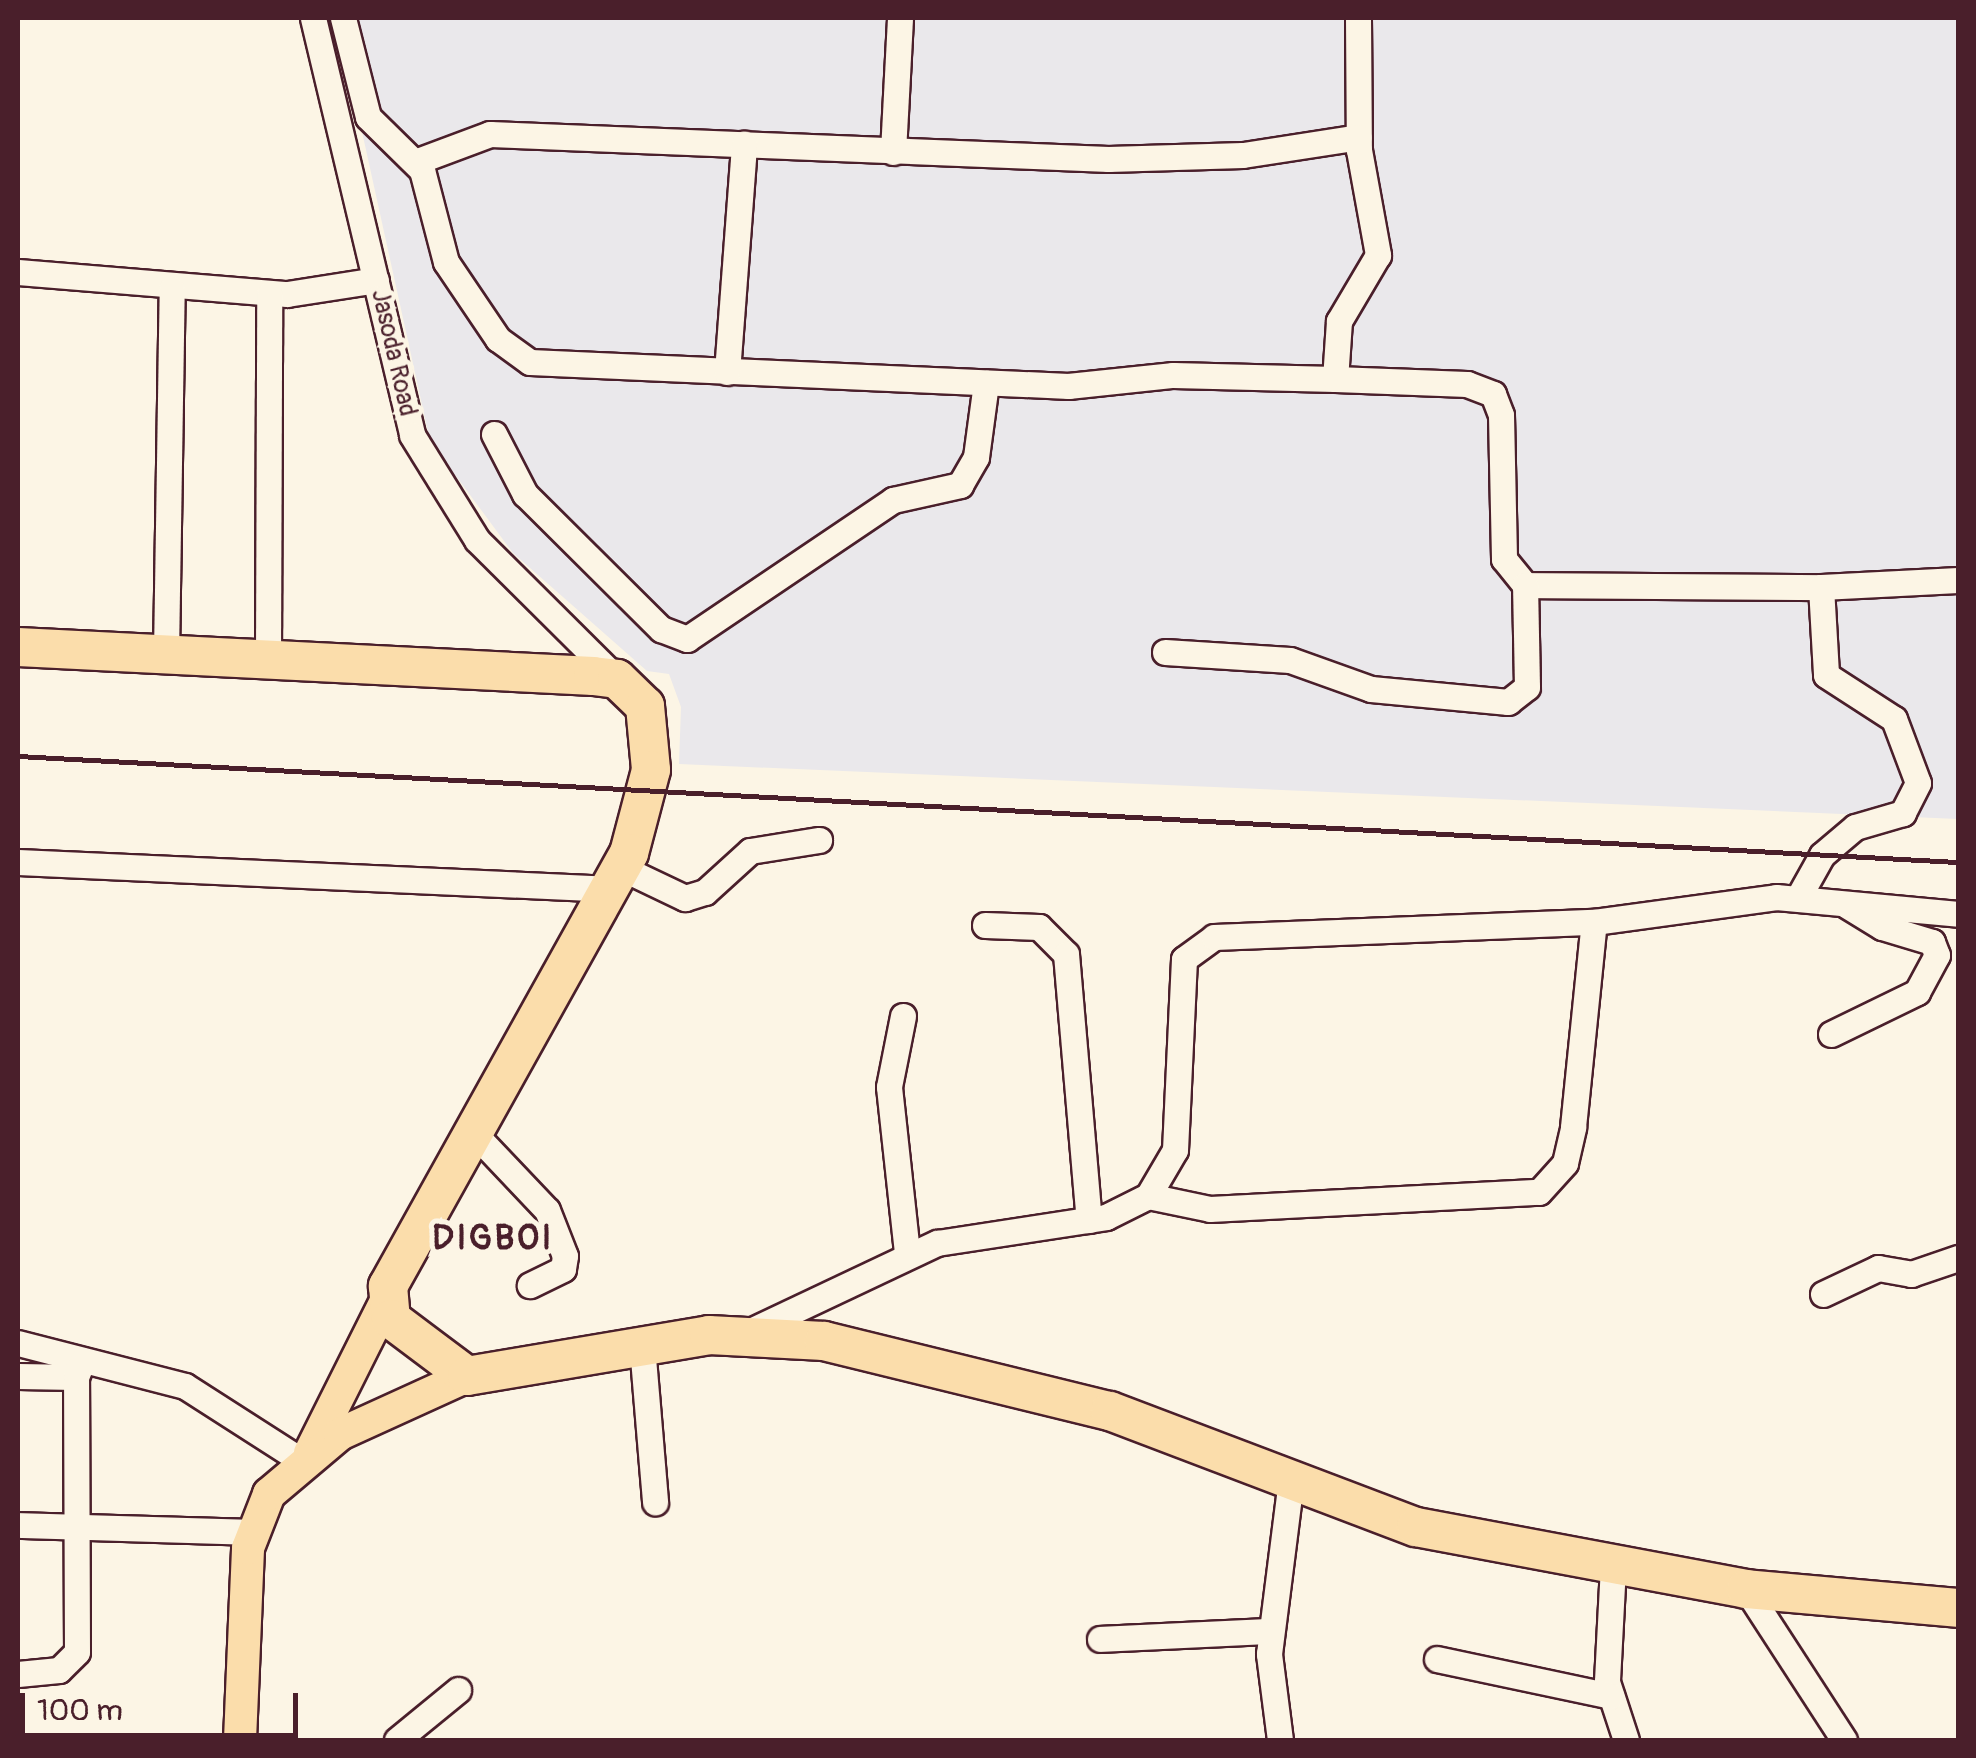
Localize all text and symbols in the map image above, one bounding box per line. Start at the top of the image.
street label: Jasoda Road [364,287,422,419]
district label: DIGBOI [432,1217,554,1259]
scale bar [25,1673,302,1735]
text: 100 m [37,1692,123,1729]

